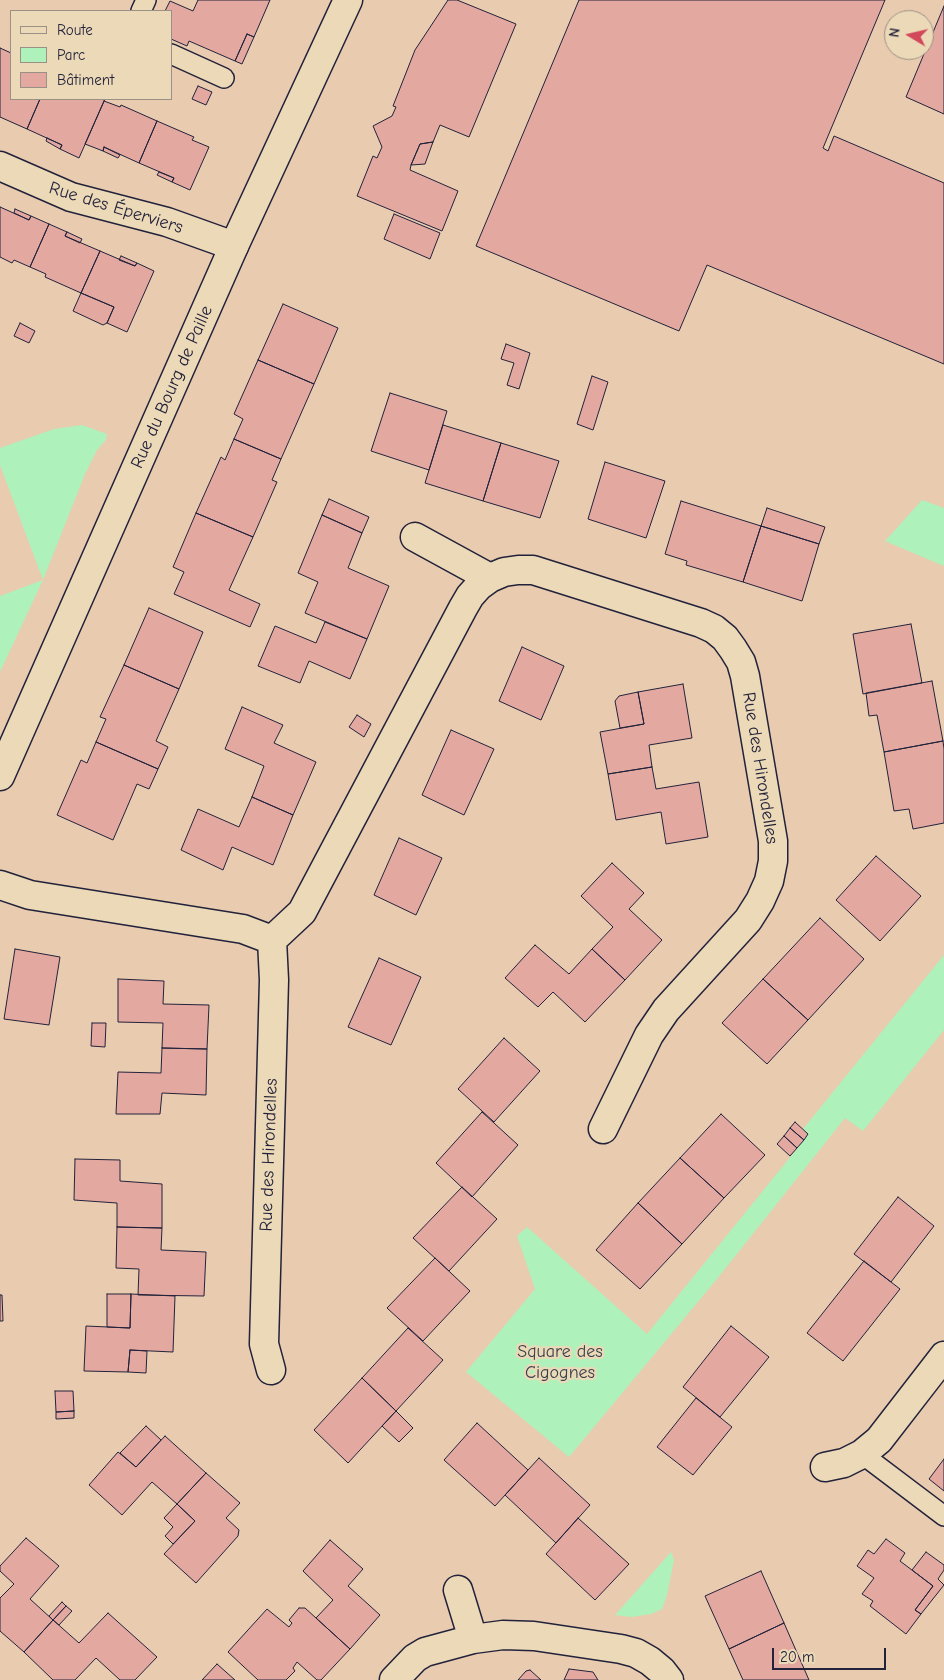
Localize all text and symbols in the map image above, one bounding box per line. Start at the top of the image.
legend [10,10,172,100]
north arrow [884,10,934,60]
text: Route [57,21,93,39]
text: N [886,27,904,39]
text: Parc [57,46,85,64]
text: Bâtiment [57,71,114,89]
street label: Rue des Éperviers [46,177,186,239]
street label: Rue du Bourg de Paille [126,302,218,472]
street label: Rue des Hirondelles [737,691,783,845]
street label: Rue des Hirondelles [256,1078,282,1232]
park label: Square des Cigognes [517,1341,603,1384]
scale bar [774,1638,888,1670]
text: 20 m [780,1648,814,1666]

